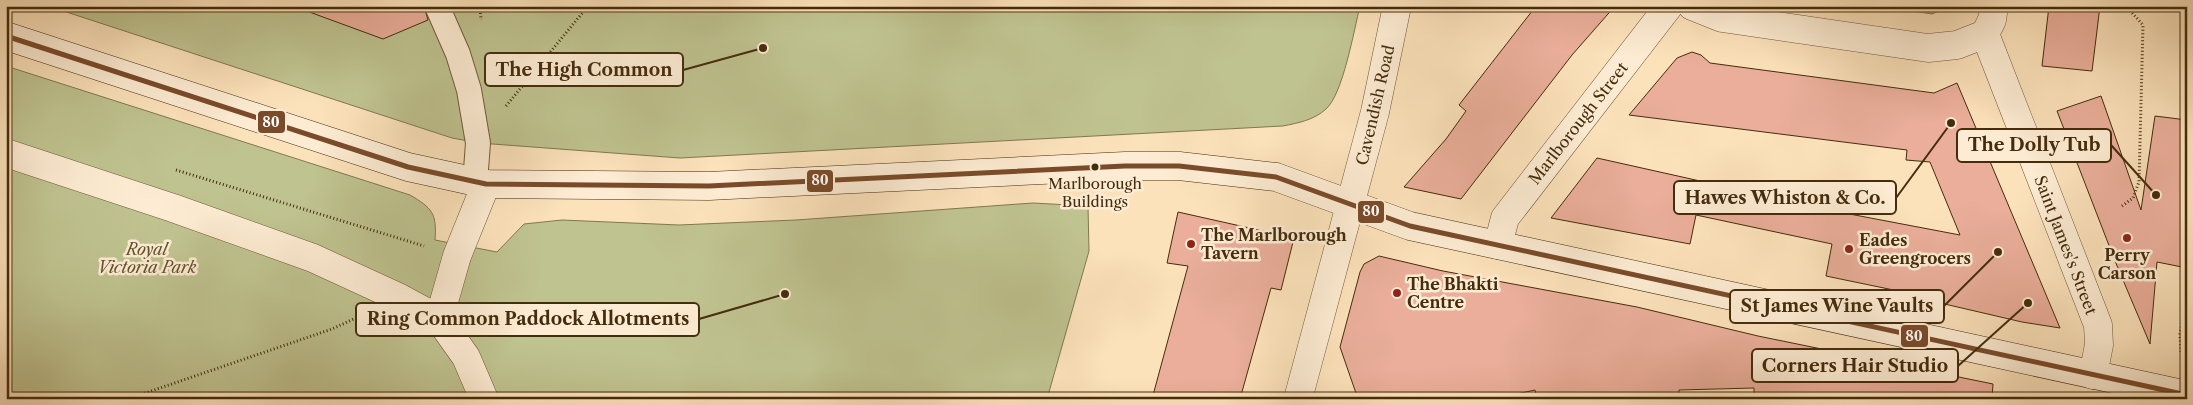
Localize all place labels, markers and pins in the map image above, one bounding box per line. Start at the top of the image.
callout: The High Common [485,53,683,86]
callout: The Dolly Tub [1957,129,2111,162]
marker: Marlborough Buildings [1090,162,1100,172]
place label: Marlborough Buildings [1048,174,1143,211]
callout: Hawes Whiston & Co. [1674,181,1896,214]
place label: The Marlborough Tavern [1201,225,1347,263]
place label: Eades Greengrocers [1859,230,1971,268]
marker: Perry Carson [2121,232,2133,244]
marker: The Marlborough Tavern [1185,238,1197,250]
marker: Eades Greengrocers [1843,243,1855,255]
place label: Perry Carson [2098,245,2156,283]
place label: The Bhakti Centre [1407,274,1499,312]
marker: The Bhakti Centre [1391,287,1403,299]
callout: St James Wine Vaults [1730,290,1944,323]
callout: Ring Common Paddock Allotments [356,303,699,336]
callout: Corners Hair Studio [1752,349,1958,382]

